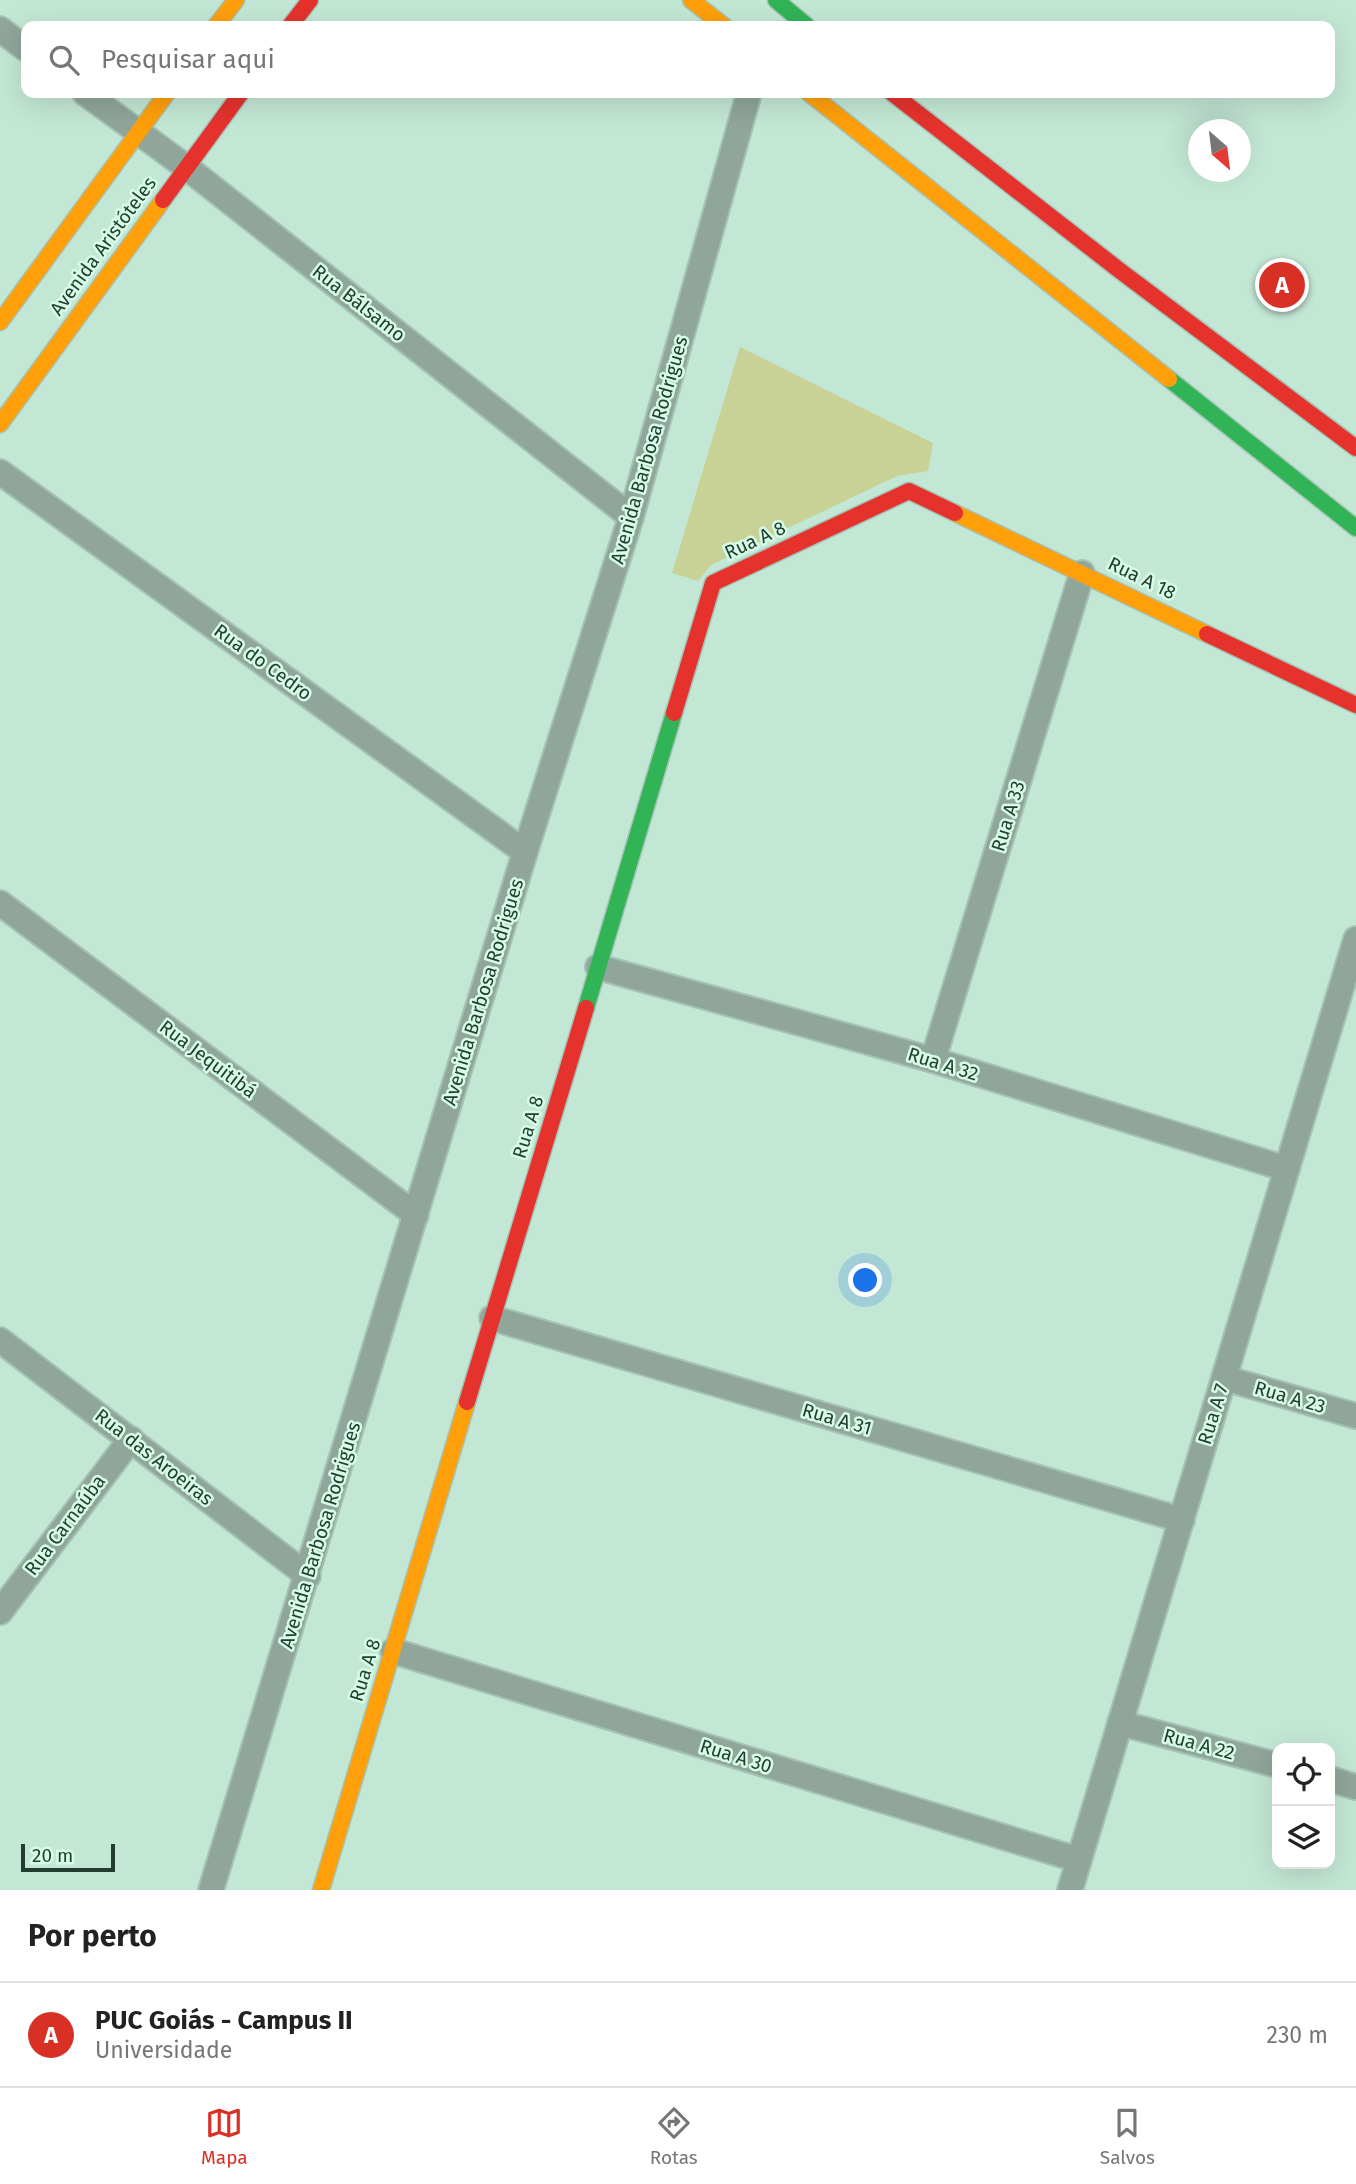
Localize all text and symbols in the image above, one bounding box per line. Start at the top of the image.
search box [21,21,1335,98]
icon: search [45,41,83,79]
text: Pesquisar aqui [101,44,275,75]
north arrow [1188,119,1251,182]
street label: Avenida Aristóteles [45,172,161,320]
pin: A [1259,259,1305,311]
street label: Rua Bálsamo [308,260,410,346]
street label: Avenida Barbosa Rodrigues [605,333,693,566]
street label: Rua A 8 [721,516,789,564]
street label: Rua A 18 [1104,552,1180,604]
street label: Rua do Cedro [210,619,316,705]
street label: Rua A 33 [986,778,1030,854]
street label: Avenida Barbosa Rodrigues [438,876,528,1108]
street label: Rua Jequitibá [155,1015,261,1103]
street label: Rua A 32 [905,1042,981,1086]
street label: Rua A 8 [508,1093,548,1161]
your location [848,1263,882,1297]
street label: Rua A 23 [1252,1376,1328,1418]
street label: Rua A 7 [1193,1381,1233,1447]
street label: Rua A 31 [800,1398,874,1440]
street label: Rua das Aroeiras [90,1404,218,1510]
street label: Avenida Barbosa Rodrigues [275,1419,365,1651]
street label: Rua Carnaúba [20,1470,110,1580]
street label: Rua A 8 [345,1636,385,1704]
street label: Rua A 22 [1161,1723,1237,1765]
street label: Rua A 30 [697,1734,775,1778]
map controls [1272,1743,1335,1869]
button: locate [1272,1743,1335,1806]
button: layers [1272,1806,1335,1869]
scale bar [21,1841,116,1873]
text: 20 m [32,1844,73,1867]
text: Por perto [28,1918,157,1954]
text: PUC Goiás - Campus II [95,2005,353,2036]
text: A [44,2021,58,2049]
text: 230 m [1267,2021,1328,2049]
text: Universidade [95,2036,232,2064]
tab: Mapa [201,2104,248,2169]
tab: Rotas [650,2104,698,2169]
tab: Salvos [1100,2104,1155,2169]

